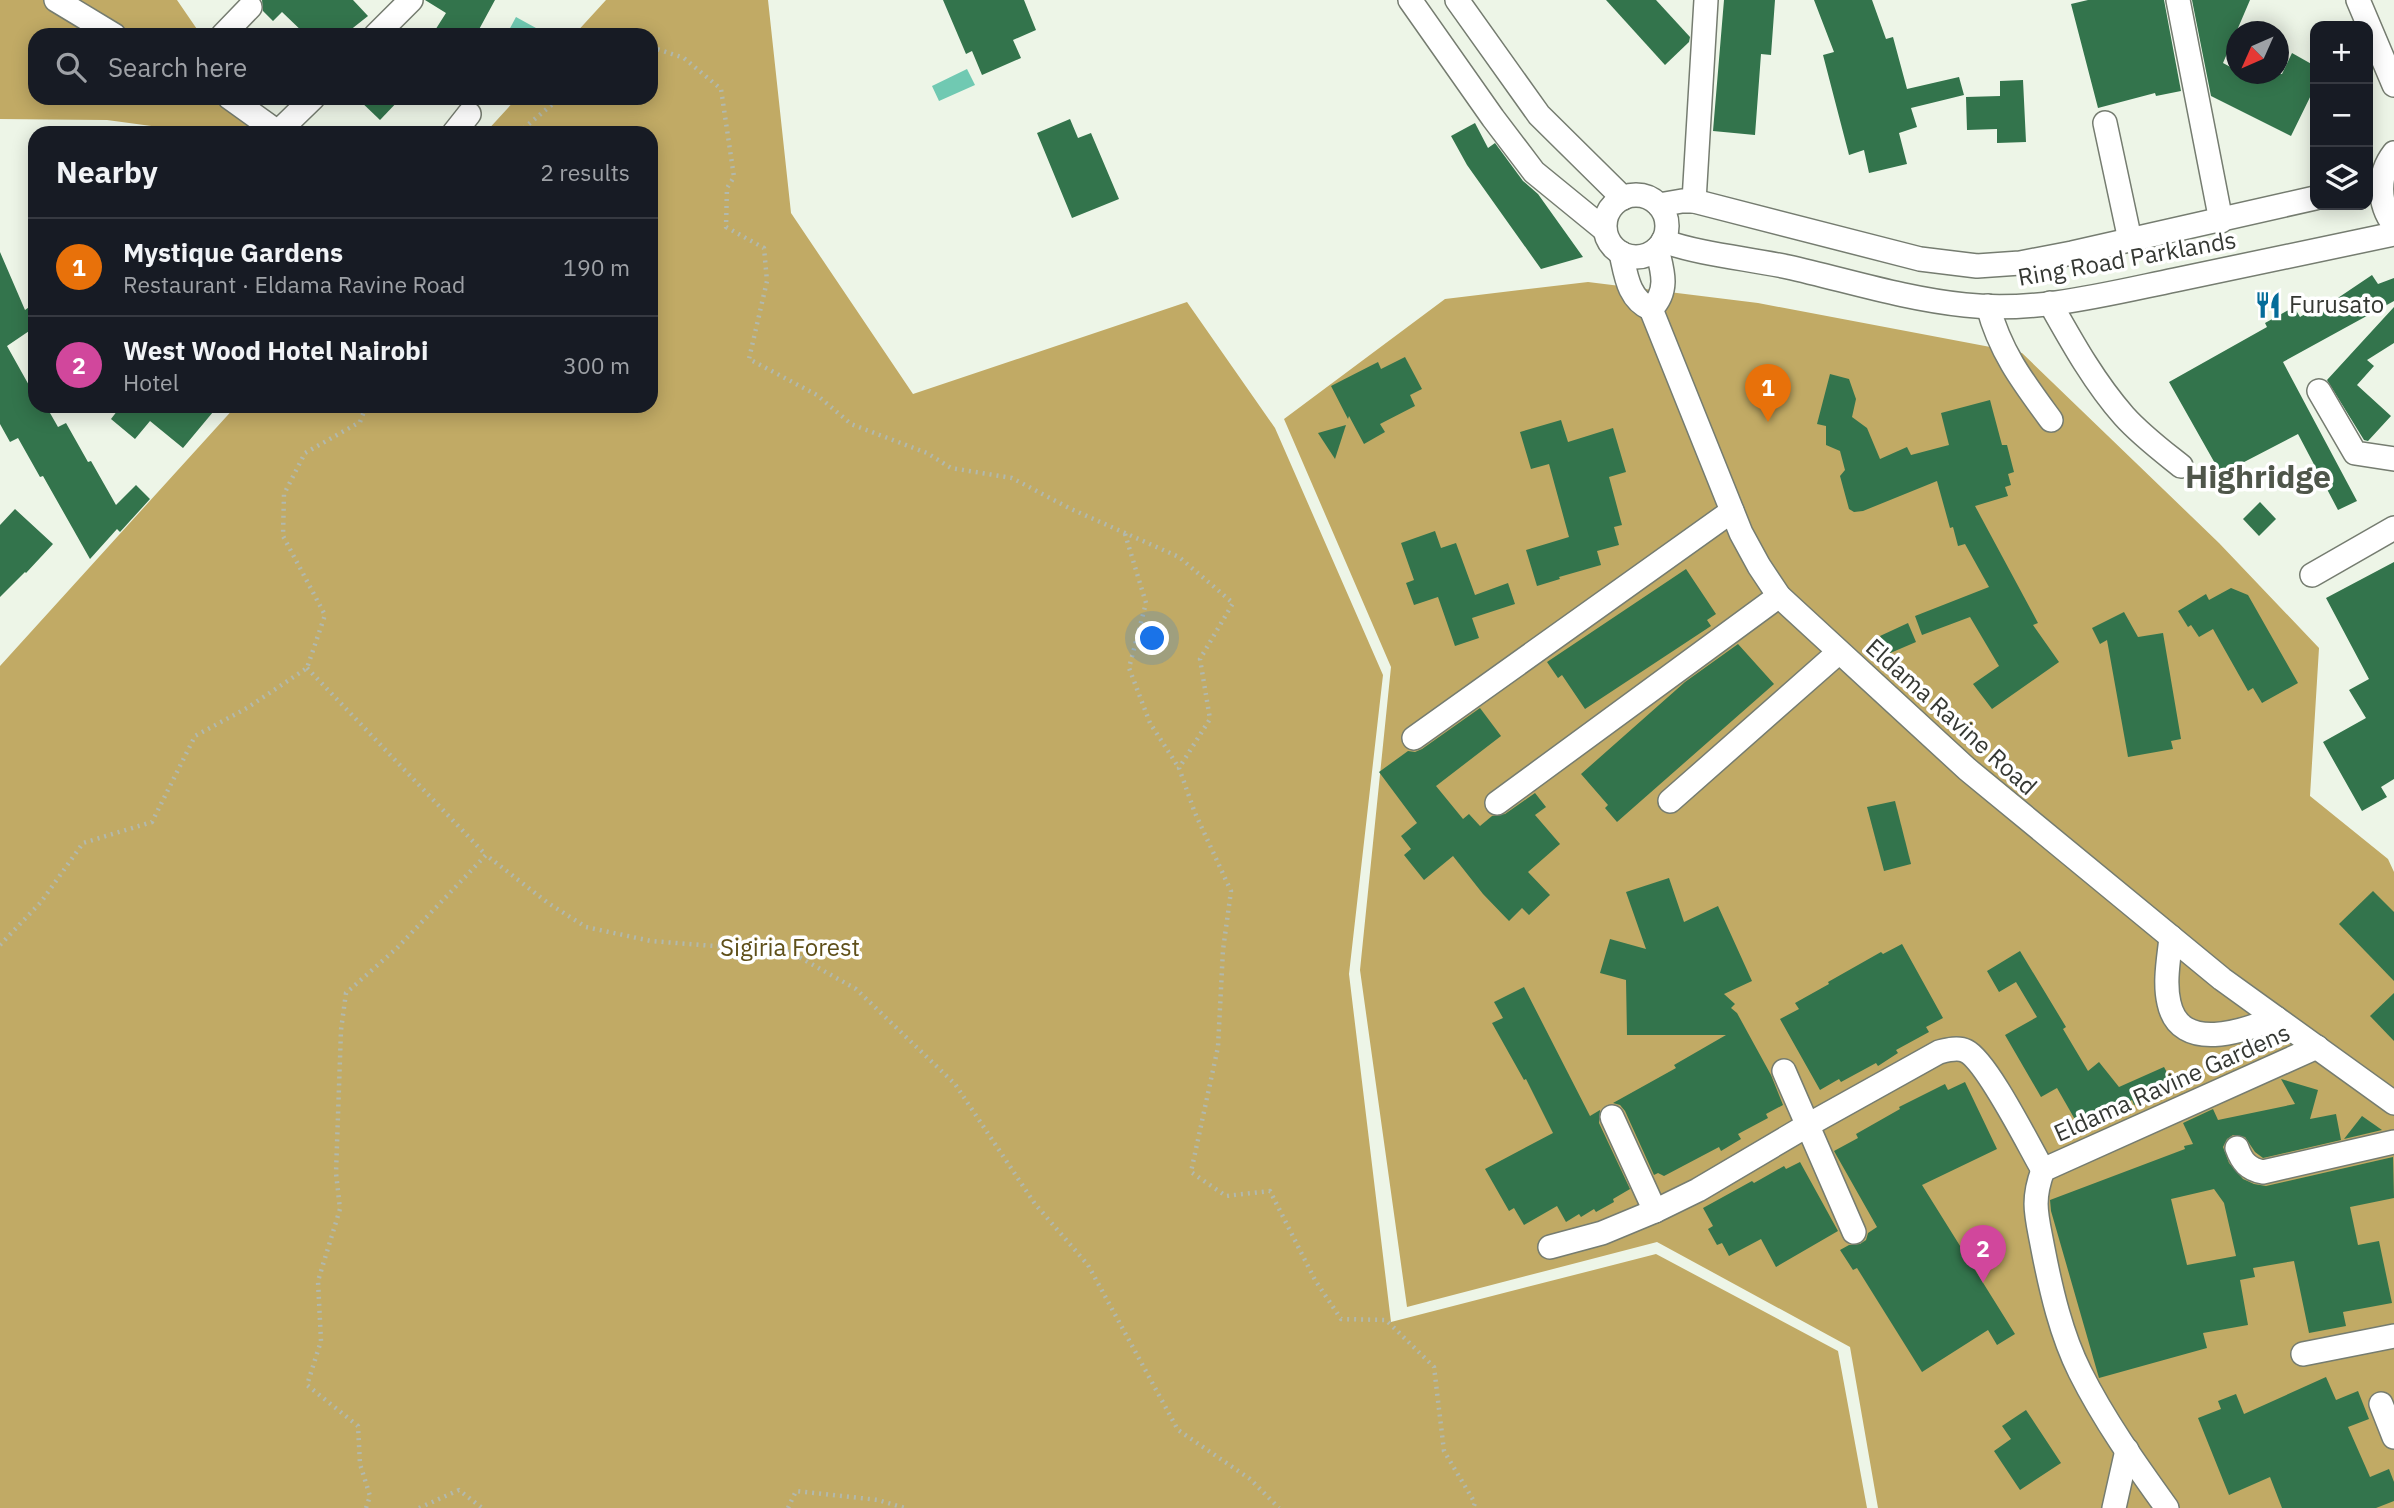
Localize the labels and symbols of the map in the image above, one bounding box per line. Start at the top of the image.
north arrow [2226,21,2289,84]
street label: Ring Road Parklands [2015,223,2239,293]
place label: Furusato [2289,288,2384,320]
restaurant icon: Furusato [2253,290,2283,320]
pin: 1 [1745,364,1791,422]
district label: Highridge [2185,455,2331,497]
your location [1135,621,1169,655]
street label: Eldama Ravine Road [1859,631,2044,802]
park label: Sigiria Forest [720,931,860,963]
street label: Eldama Ravine Gardens [2048,1016,2295,1149]
pin: 2 [1960,1225,2006,1283]

